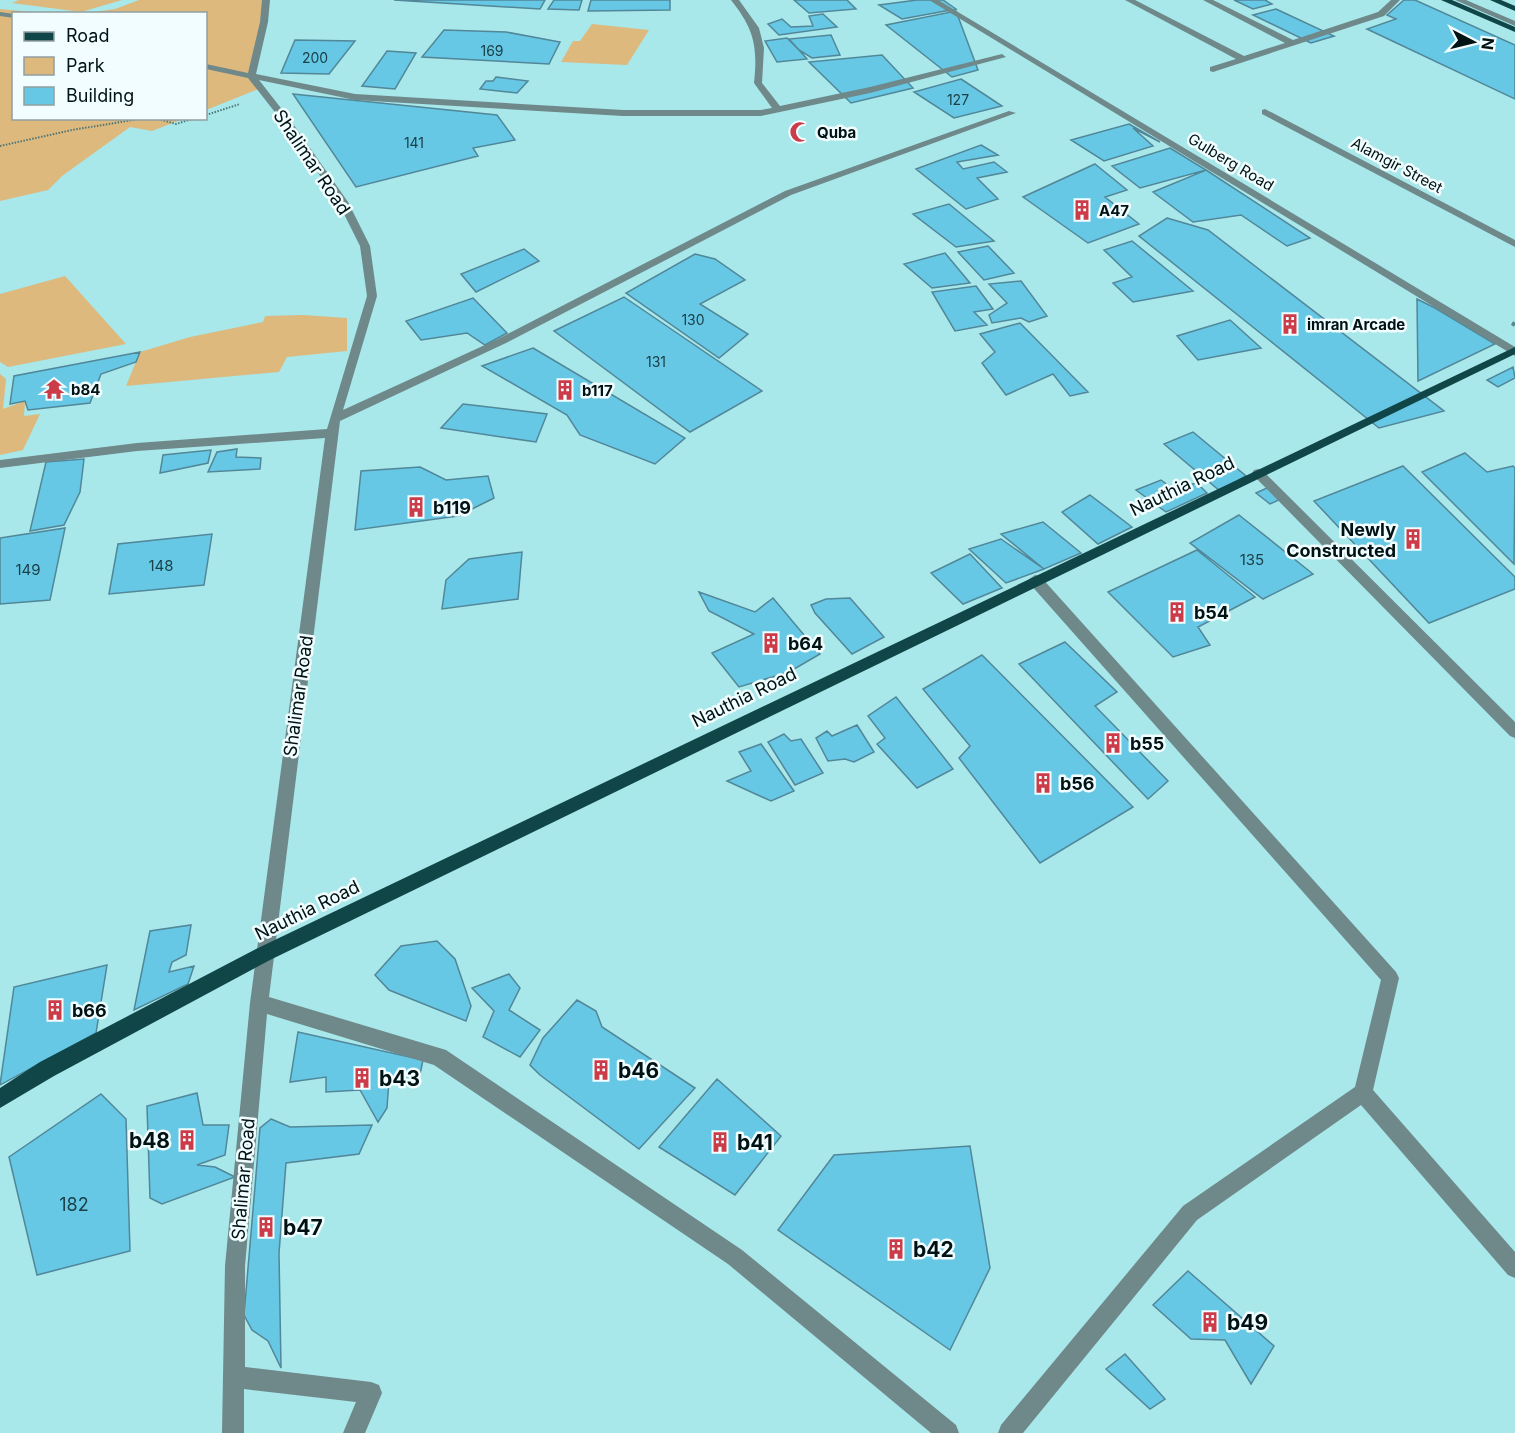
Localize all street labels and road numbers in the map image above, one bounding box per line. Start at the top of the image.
street label: Shalimar Road [269,105,355,219]
street label: Gulberg Road [1185,129,1277,195]
street label: Alamgir Street [1348,133,1446,197]
street label: Nauthia Road [1126,452,1238,520]
street label: Shalimar Road [279,634,317,758]
street label: Nauthia Road [688,663,800,731]
street label: Nauthia Road [251,876,363,944]
street label: Shalimar Road [227,1117,259,1241]

